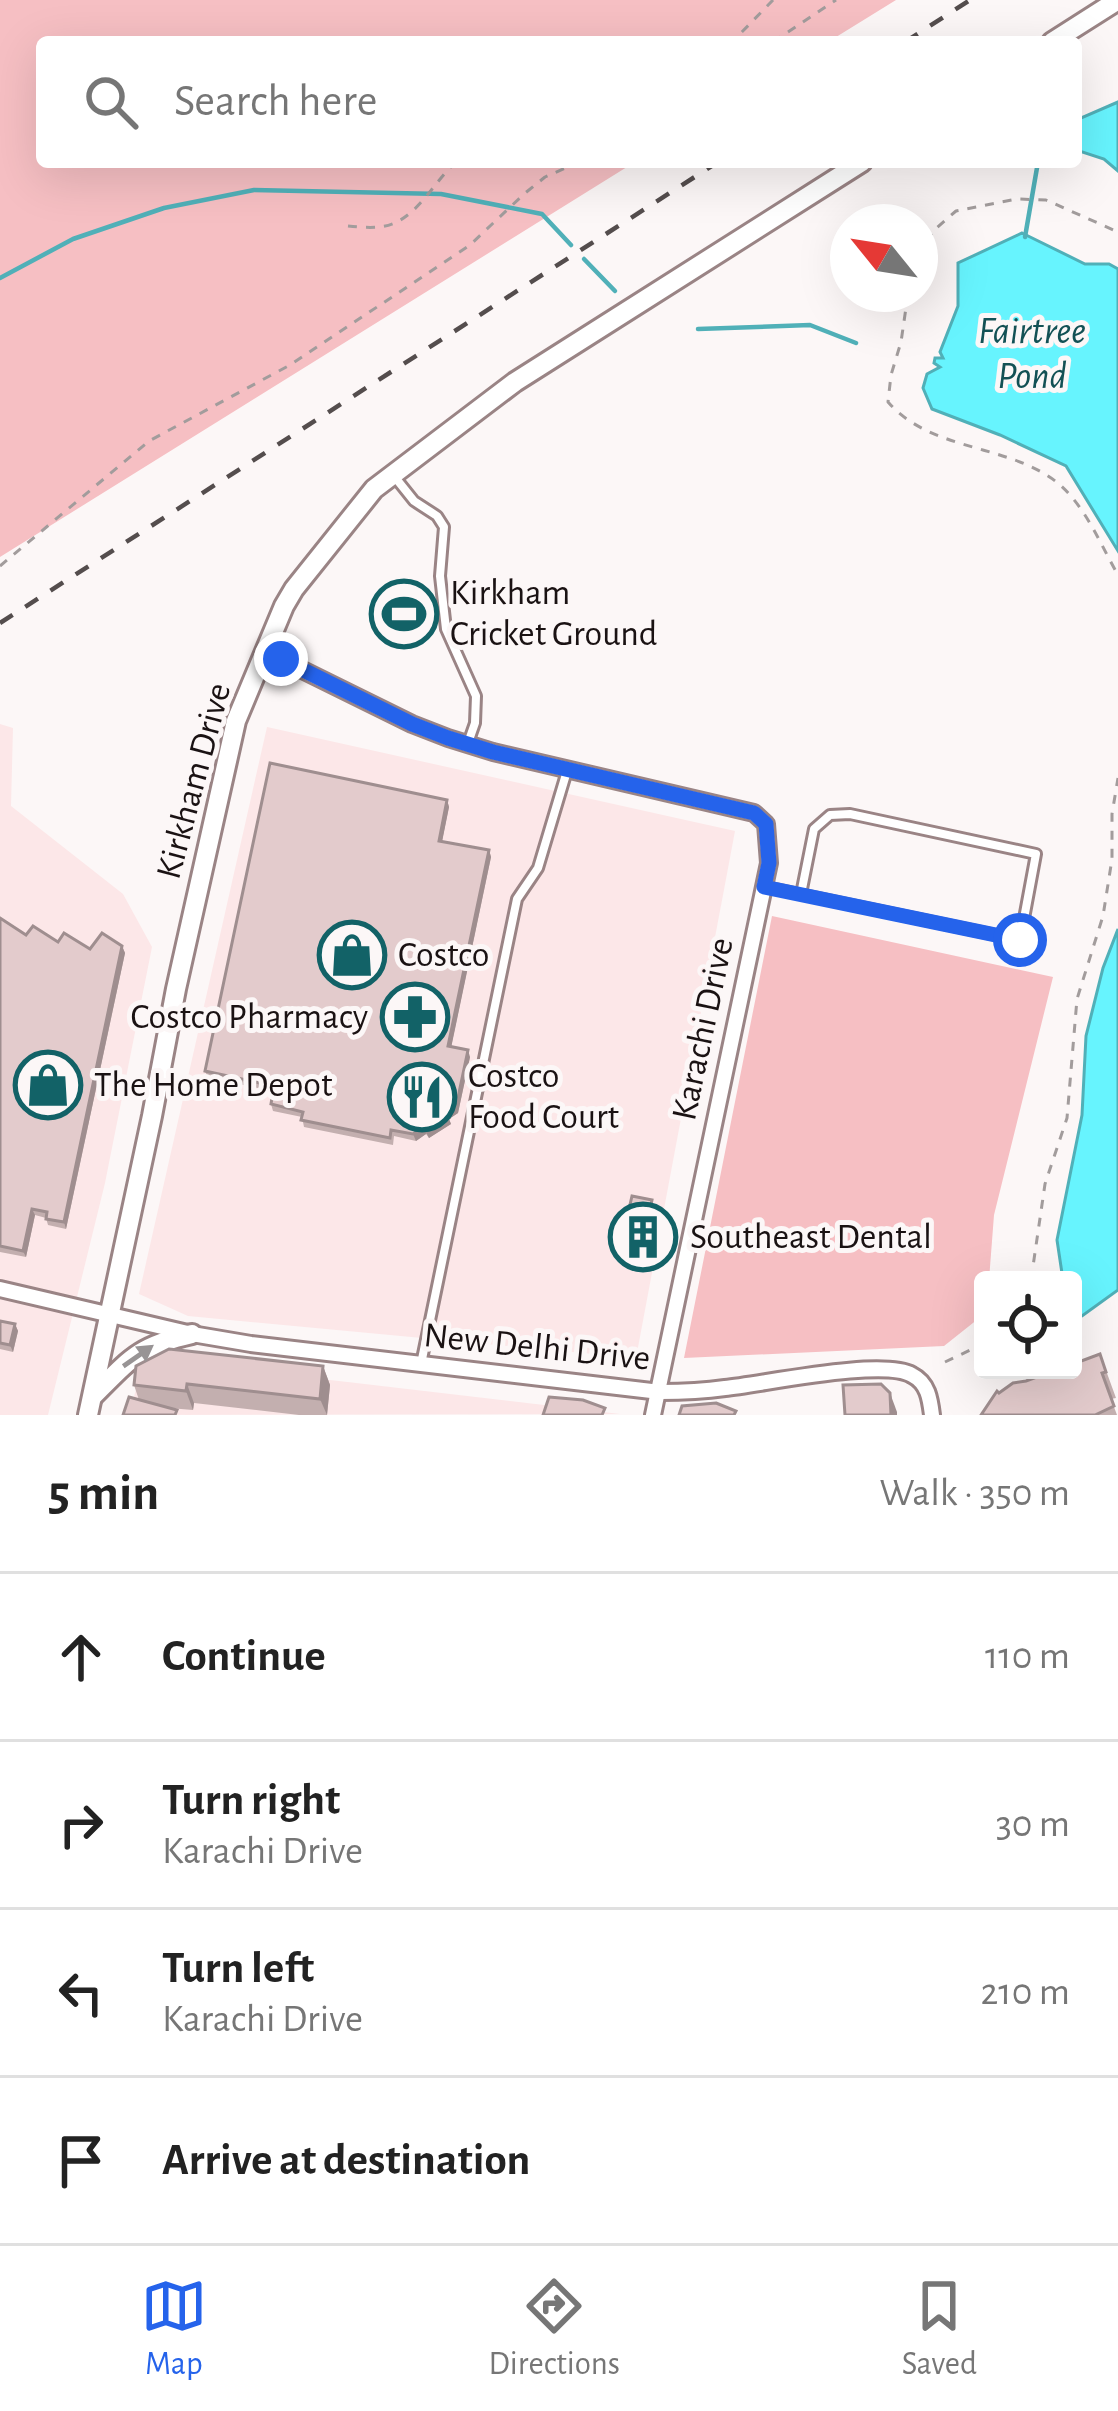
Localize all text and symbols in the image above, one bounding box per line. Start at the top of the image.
search box [36,36,1082,168]
icon: search [78,69,144,135]
text: Search here [174,79,377,124]
north arrow [830,204,938,312]
water label: Fairtree Pond [978,312,1086,396]
place label: Kirkham Cricket Ground [450,575,657,652]
sports icon: Kirkham Cricket Ground [369,579,439,649]
route end [254,632,308,686]
street label: Kirkham Drive [151,679,237,883]
route start [993,913,1047,967]
shop icon: Costco [317,920,387,990]
street label: Karachi Drive [666,934,740,1124]
place label: Costco [398,937,490,973]
pharmacy icon: Costco Pharmacy [380,982,450,1052]
place label: Costco Pharmacy [131,999,368,1035]
shop icon: The Home Depot [13,1050,83,1120]
place label: Costco Food Court [468,1058,620,1135]
restaurant icon: Costco Food Court [387,1062,457,1132]
place label: The Home Depot [94,1067,333,1103]
building icon: Southeast Dental [608,1202,678,1272]
place label: Southeast Dental [690,1219,932,1255]
map controls [974,1271,1082,1379]
button: locate [974,1271,1082,1379]
street label: New Delhi Drive [422,1317,652,1377]
one-way arrow [122,1345,154,1368]
text: 5 min [48,1468,159,1519]
text: Walk · 350 m [879,1474,1070,1513]
icon: ahead [48,1624,114,1690]
text: Continue [162,1634,326,1679]
text: 110 m [985,1637,1070,1676]
text: Turn right [162,1778,340,1823]
icon: right [48,1792,114,1858]
text: 30 m [996,1805,1070,1844]
text: Karachi Drive [162,1832,363,1871]
text: Turn left [162,1946,314,1991]
icon: left [48,1960,114,2026]
text: 210 m [981,1973,1070,2012]
text: Karachi Drive [162,2000,363,2039]
icon: arrive [48,2128,114,2194]
text: Arrive at destination [162,2138,530,2183]
tab: Map [141,2273,207,2385]
tab: Directions [488,2273,620,2385]
tab: Saved [902,2273,977,2385]

